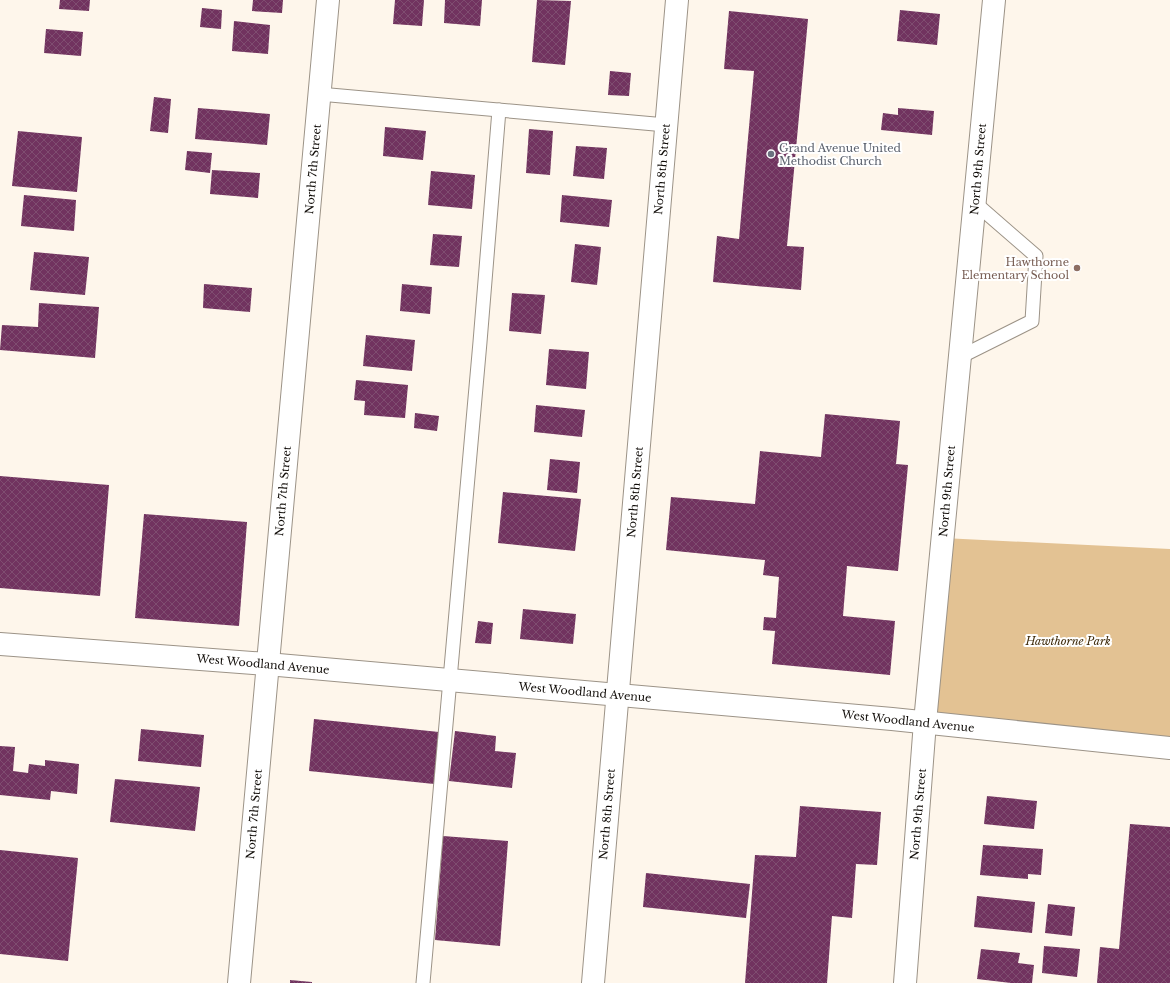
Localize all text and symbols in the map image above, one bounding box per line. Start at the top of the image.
street label: North 8th Street [651,122,673,215]
street label: North 9th Street [967,122,989,215]
street label: North 7th Street [302,123,324,215]
place label: Grand Avenue United Methodist Church [779,141,902,168]
marker: Grand Avenue United Methodist Church [766,149,776,159]
place label: Hawthorne Elementary School [962,255,1069,282]
marker: Hawthorne Elementary School [1072,263,1082,273]
street label: North 9th Street [936,444,958,537]
street label: North 7th Street [272,445,294,537]
street label: North 8th Street [624,445,646,538]
park label: Hawthorne Park [1024,634,1111,648]
street label: West Woodland Avenue [195,651,330,677]
street label: West Woodland Avenue [517,679,652,705]
street label: West Woodland Avenue [840,707,975,735]
street label: North 8th Street [596,767,618,860]
street label: North 9th Street [907,767,929,860]
street label: North 7th Street [243,768,265,860]

